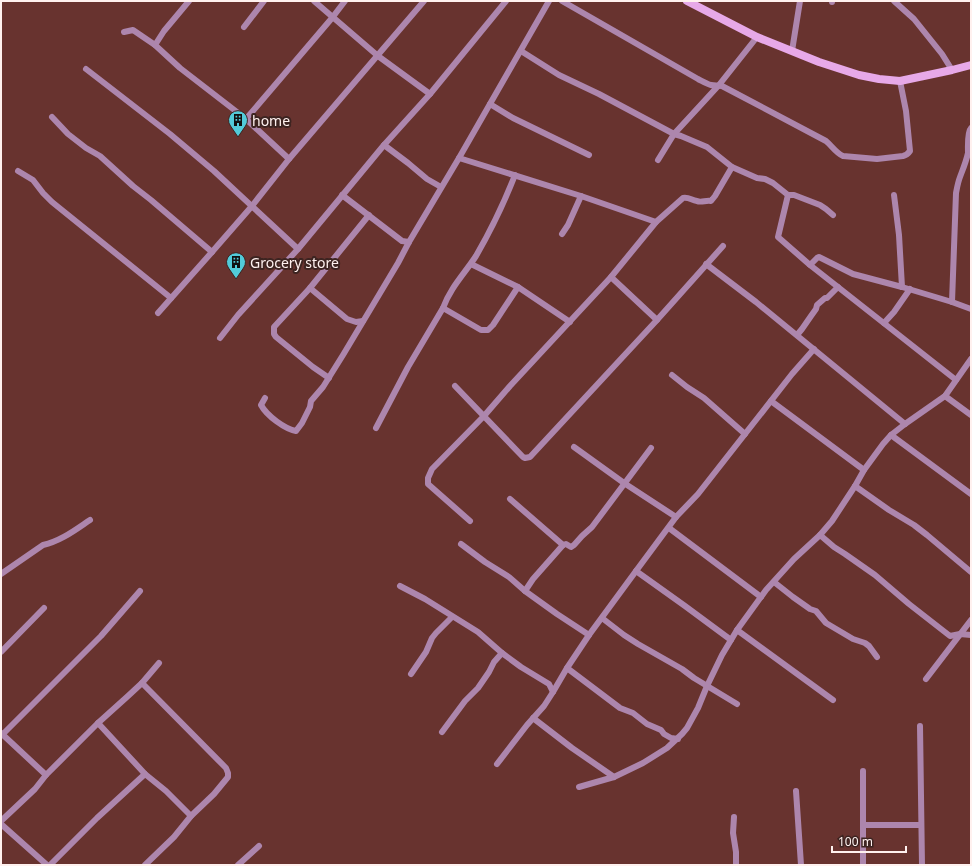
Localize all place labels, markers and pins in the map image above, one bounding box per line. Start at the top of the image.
building icon: home [227,109,249,137]
place label: home [252,111,290,130]
building icon: Grocery store [225,251,247,279]
place label: Grocery store [250,253,339,272]

